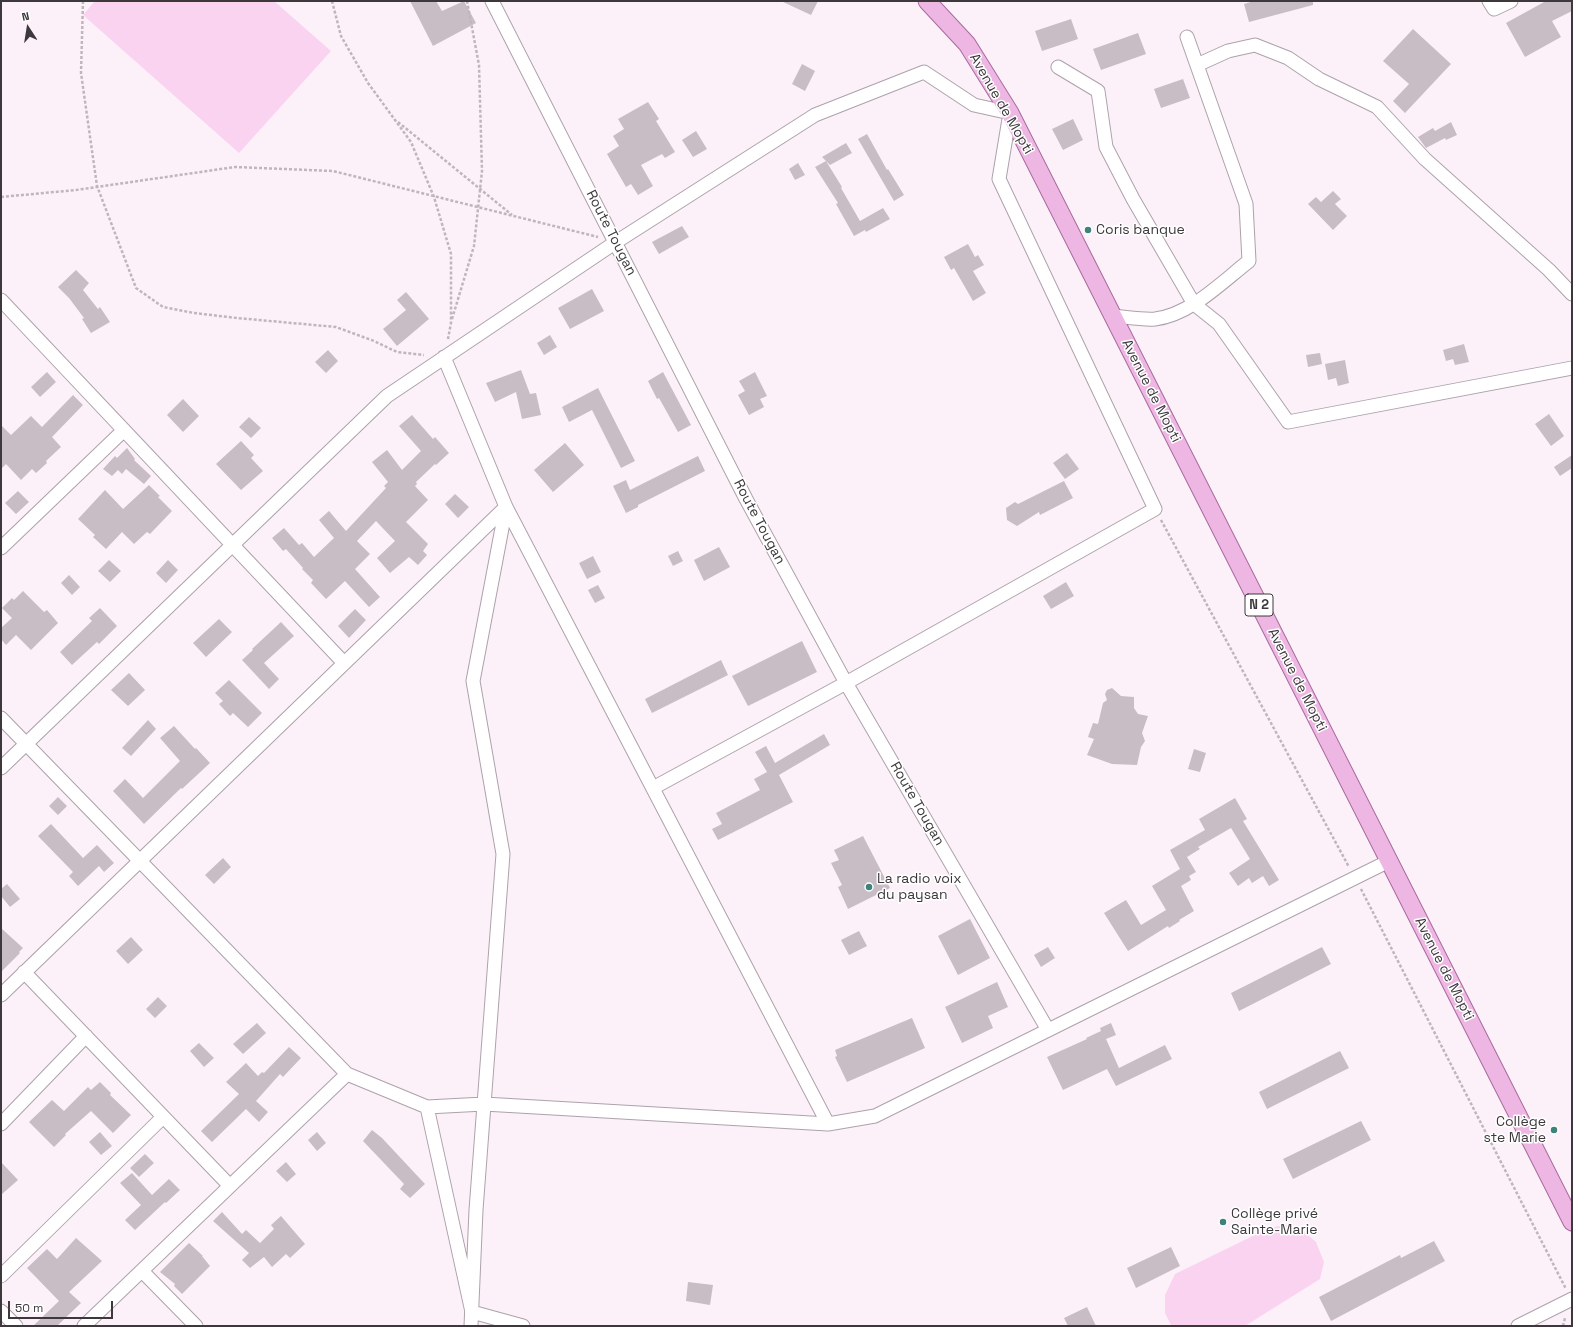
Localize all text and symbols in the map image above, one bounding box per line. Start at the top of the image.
north arrow [8,8,48,48]
text: N [20,9,31,24]
street label: Avenue de Mopti [965,51,1037,157]
street label: Route Tougan [582,187,640,279]
place label: Coris banque [1096,222,1185,238]
marker: Coris banque [1083,225,1093,235]
street label: Avenue de Mopti [1118,337,1184,445]
street label: Route Tougan [730,477,788,567]
road number: N 2 [1245,594,1273,616]
street label: Avenue de Mopti [1264,626,1330,734]
street label: Route Tougan [886,759,948,849]
place label: La radio voix du paysan [877,871,962,904]
marker: La radio voix du paysan [864,882,874,892]
street label: Avenue de Mopti [1411,915,1477,1023]
place label: Collège ste Marie [1484,1114,1546,1146]
marker: Collège ste Marie [1549,1125,1559,1135]
place label: Collège privé Sainte-Marie [1231,1206,1318,1238]
marker: Collège privé Sainte-Marie [1218,1217,1228,1227]
scale bar [10,1293,115,1319]
text: 50 m [15,1300,43,1316]

